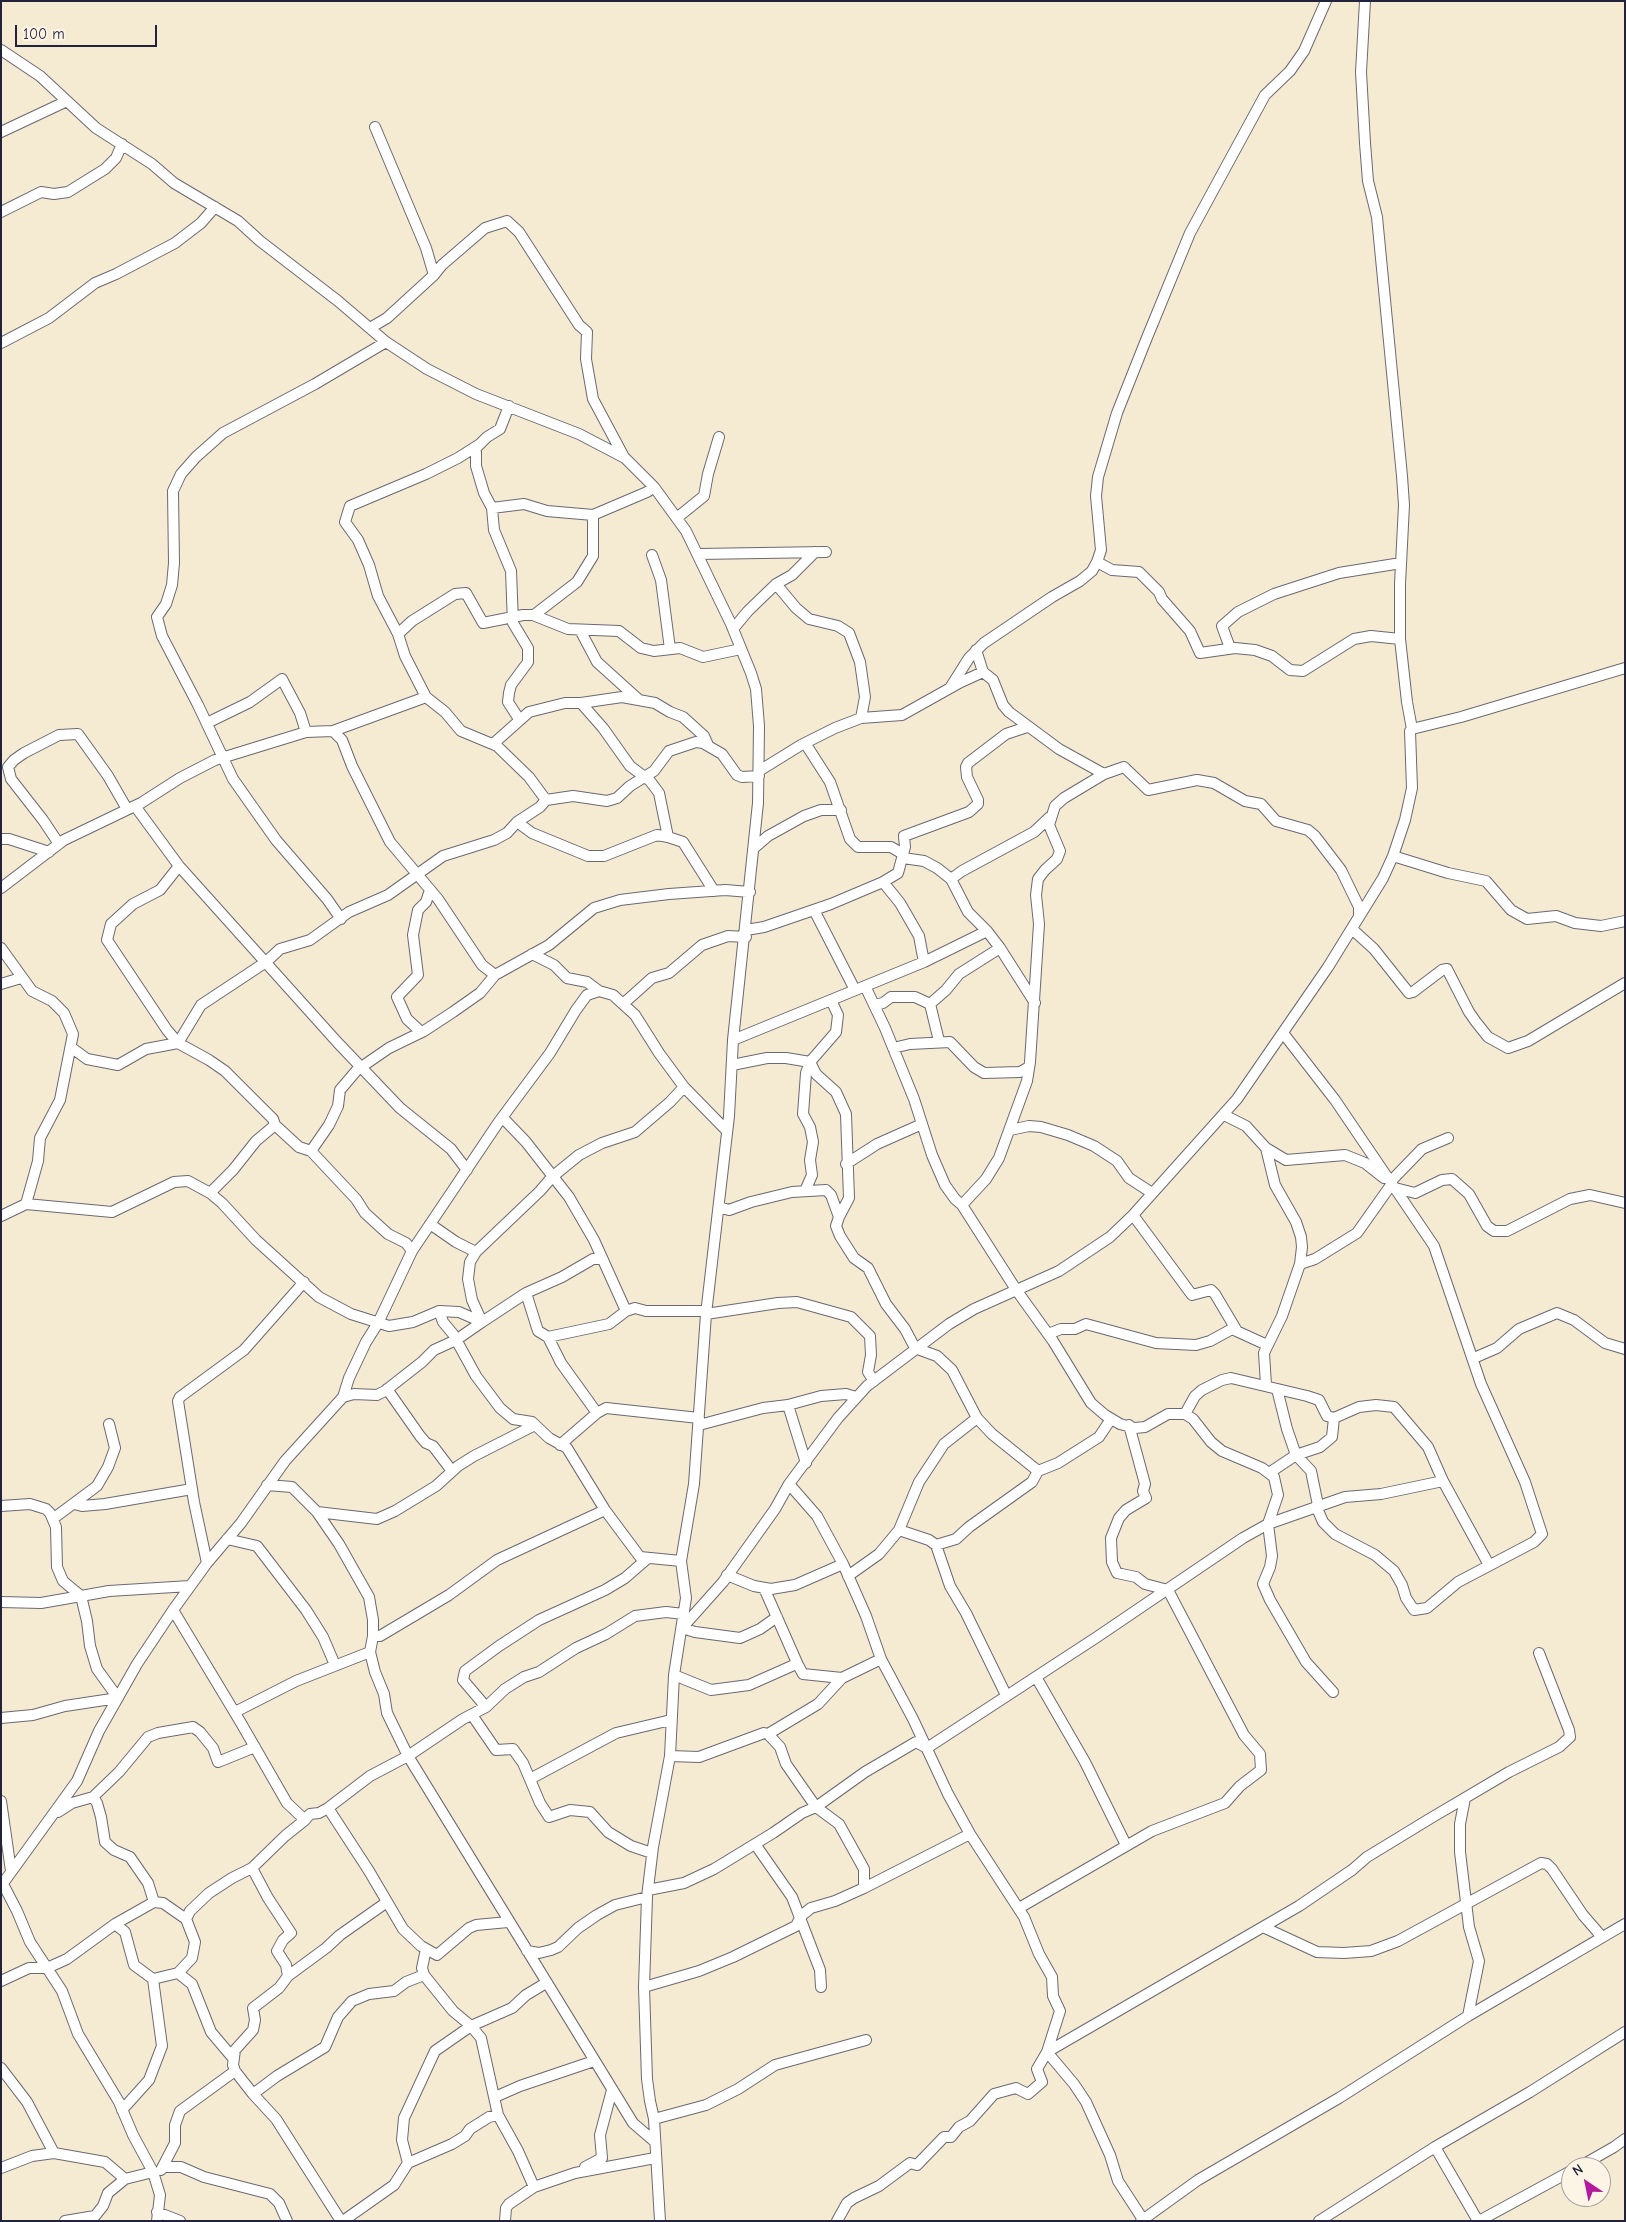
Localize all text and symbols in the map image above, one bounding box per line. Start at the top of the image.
scale bar [18,15,160,47]
text: 100 m [23,25,65,43]
north arrow [1561,2157,1611,2207]
text: N [1569,2160,1586,2180]

